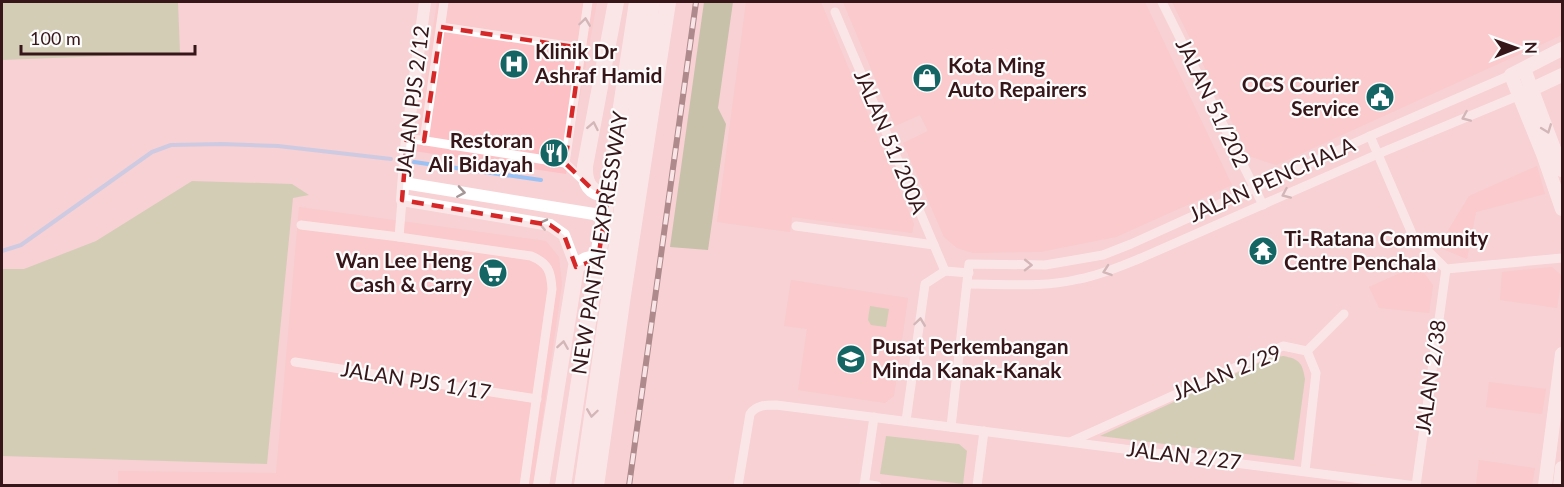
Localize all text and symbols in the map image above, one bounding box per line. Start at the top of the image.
one-way arrow [579,17,591,27]
scale bar [21,18,195,56]
north arrow [1486,18,1546,78]
street label: JALAN PJS 2/12 [390,24,433,178]
text: 100 m [30,27,81,49]
street label: JALAN 51/202 [1171,34,1255,171]
place label: Klinik Dr Ashraf Hamid [534,38,662,87]
text: N [1522,41,1541,54]
hospital icon: Klinik Dr Ashraf Hamid [498,48,530,80]
place label: Kota Ming Auto Repairers [947,52,1087,101]
shop icon: Kota Ming Auto Repairers [911,62,943,94]
street label: JALAN 51/200A [850,66,933,218]
place label: OCS Courier Service [1242,71,1359,120]
public building icon: OCS Courier Service [1364,81,1396,113]
street label: NEW PANTAI EXPRESSWAY [565,108,632,376]
one-way arrow [1461,110,1472,122]
one-way arrow [586,121,599,131]
one-way arrow [1540,124,1553,134]
place label: Restoran Ali Bidayah [427,127,533,176]
street label: JALAN PENCHALA [1184,130,1359,227]
restaurant icon: Restoran Ali Bidayah [538,137,570,169]
one-way arrow [457,186,466,198]
one-way arrow [1282,187,1293,199]
one-way arrow [538,218,548,231]
place label: Ti-Ratana Community Centre Penchala [1284,225,1489,274]
temple icon: Ti-Ratana Community Centre Penchala [1247,235,1279,267]
place label: Wan Lee Heng Cash & Carry [336,247,473,296]
supermarket icon: Wan Lee Heng Cash & Carry [477,257,509,289]
one-way arrow [1023,259,1032,271]
one-way arrow [1102,264,1113,276]
one-way arrow [913,317,925,326]
street label: JALAN 2/38 [1409,318,1450,436]
place label: Pusat Perkembangan Minda Kanak-Kanak [872,333,1069,382]
street label: JALAN 2/29 [1168,338,1285,405]
one-way arrow [557,340,569,349]
school or university icon: Pusat Perkembangan Minda Kanak-Kanak [835,343,867,375]
street label: JALAN PJS 1/17 [339,355,493,404]
one-way arrow [586,408,598,417]
street label: JALAN 2/27 [1125,435,1243,474]

